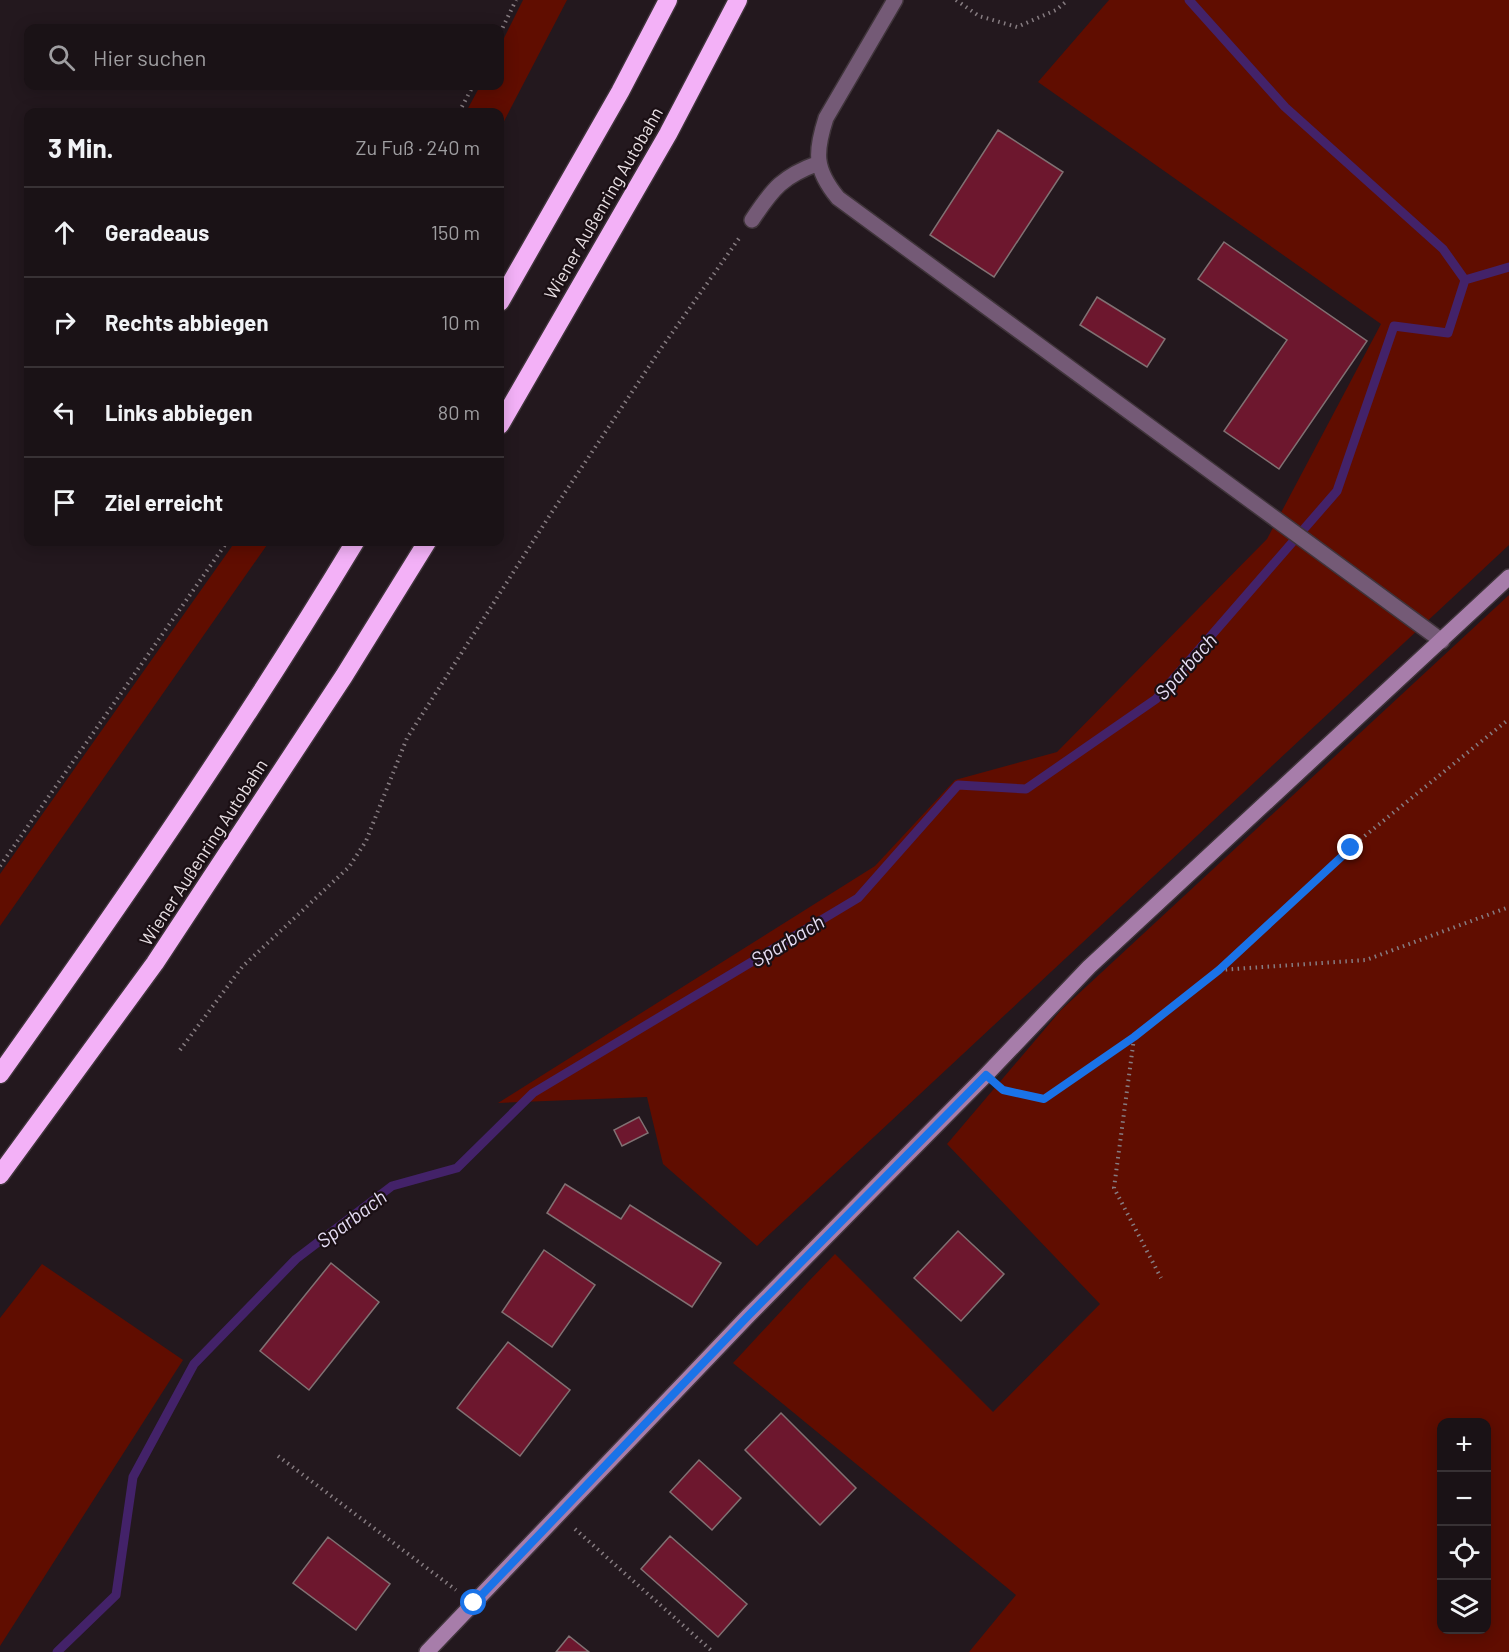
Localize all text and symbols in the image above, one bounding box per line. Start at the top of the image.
search box [24,24,504,90]
icon: search [45,41,78,74]
text: Hier suchen [93,44,206,70]
street label: Wiener Außenring Autobahn [539,103,667,303]
text: 3 Min. [48,132,114,163]
text: Zu Fuß · 240 m [356,135,480,159]
icon: ahead [48,216,81,249]
text: Geradeaus [105,219,209,245]
text: 150 m [431,220,480,244]
icon: right [48,306,81,339]
text: Rechts abbiegen [105,309,268,335]
text: 10 m [441,310,480,334]
icon: left [48,396,81,429]
text: Links abbiegen [105,399,253,425]
text: 80 m [438,400,480,424]
icon: arrive [48,486,81,519]
text: Ziel erreicht [105,489,223,515]
water label: Sparbach [1149,628,1221,704]
street label: Wiener Außenring Autobahn [134,754,272,950]
route end [1337,834,1363,860]
water label: Sparbach [746,909,828,971]
water label: Sparbach [311,1184,391,1252]
map controls [1437,1418,1491,1634]
button: + [1437,1418,1491,1472]
button: − [1437,1472,1491,1526]
button: locate [1437,1526,1491,1580]
button: layers [1437,1580,1491,1634]
route start [460,1589,486,1615]

